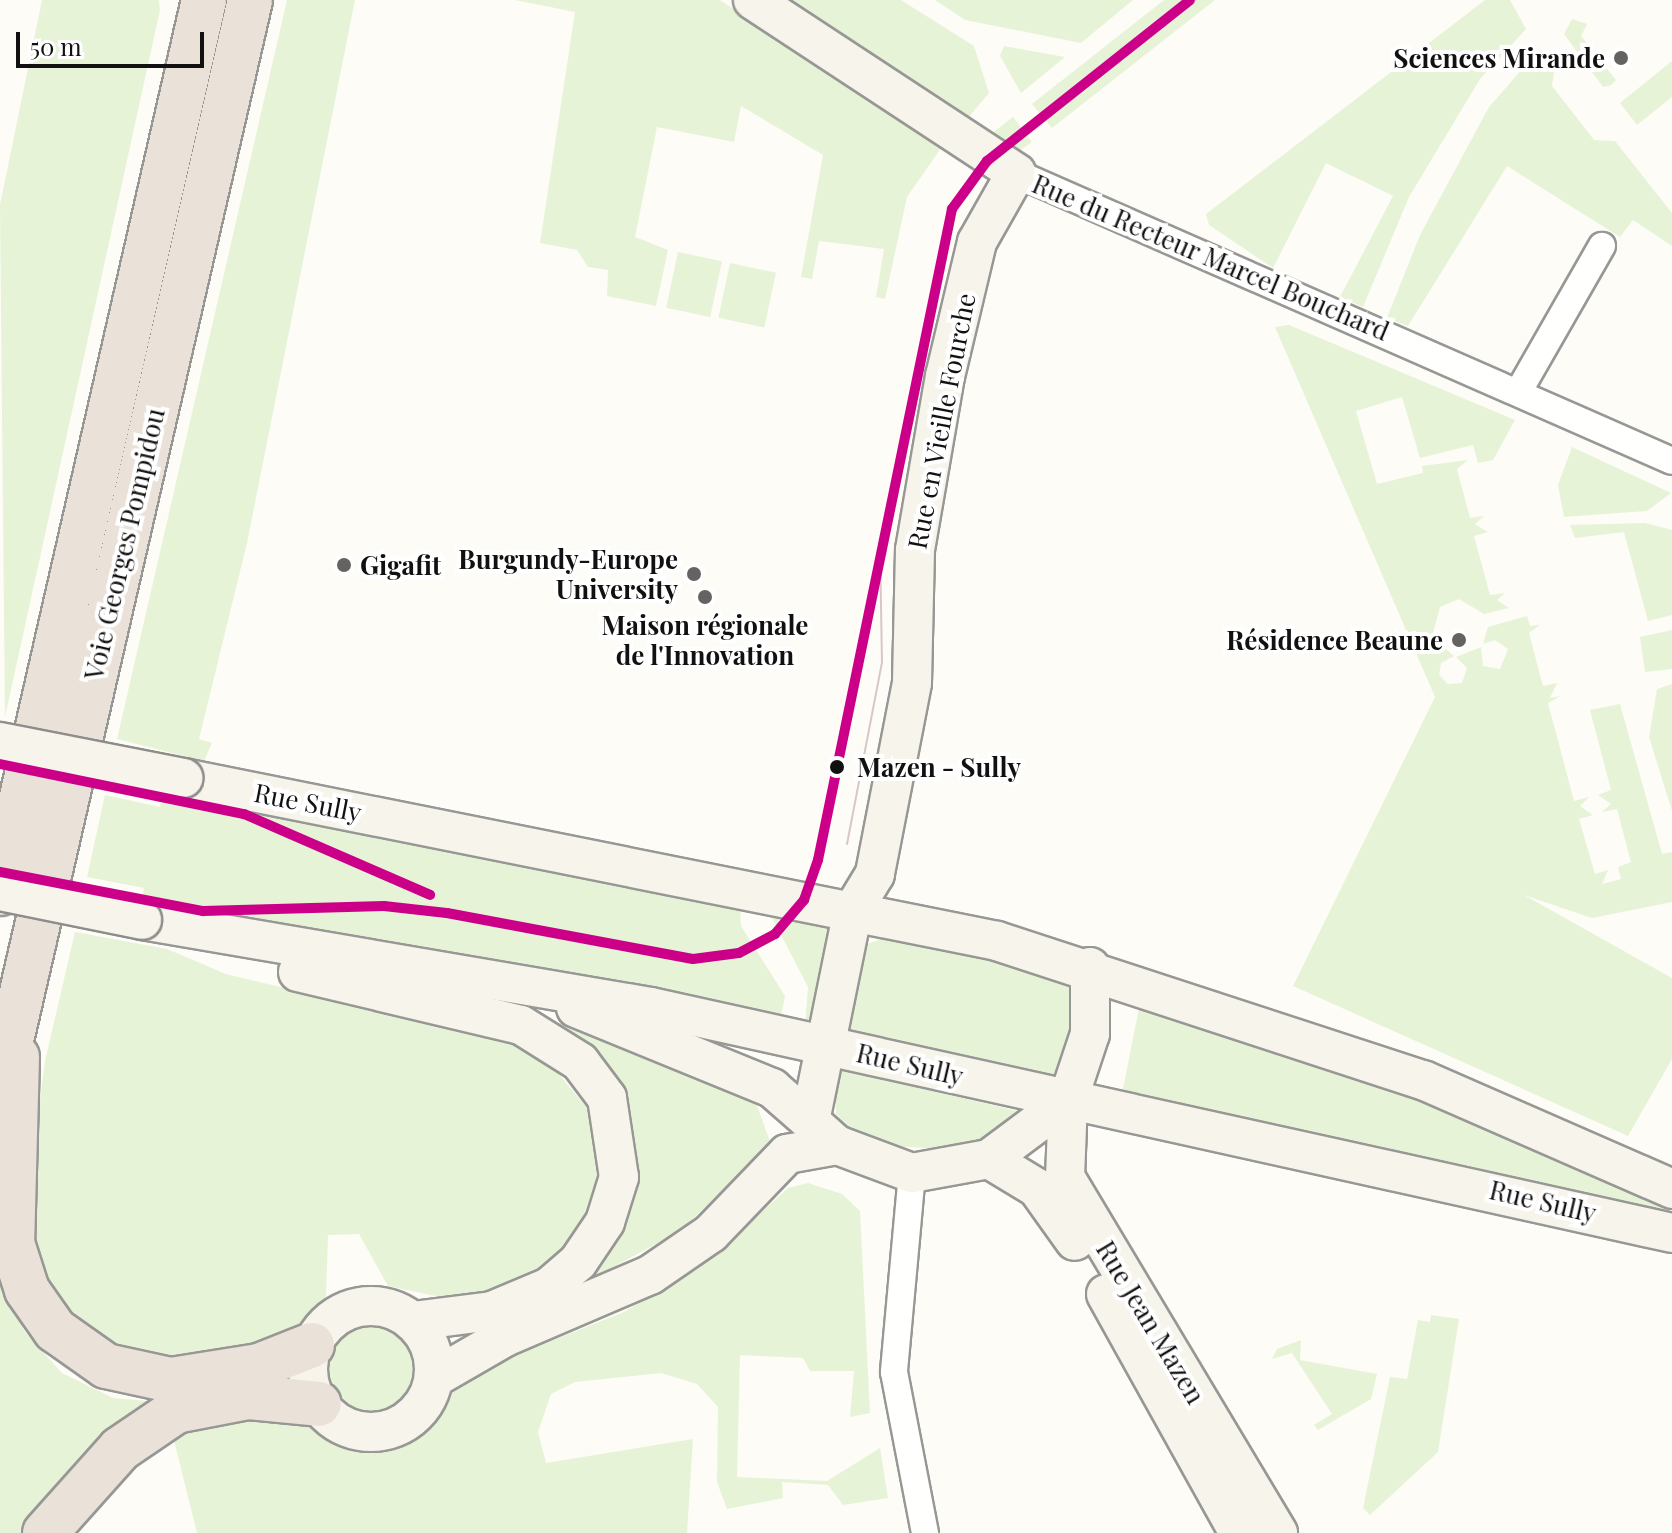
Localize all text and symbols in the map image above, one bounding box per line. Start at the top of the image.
scale bar [20,16,208,66]
text: 50 m [30,30,82,62]
place label: Sciences Mirande [1393,42,1605,74]
marker: Sciences Mirande [1612,49,1630,67]
street label: Rue du Recteur Marcel Bouchard [1028,167,1394,347]
street label: Rue en Vieille Fourche [901,290,981,552]
street label: Voie Georges Pompidou [78,405,170,683]
place label: Burgundy-Europe University [458,543,678,604]
place label: Gigafit [360,549,441,581]
marker: Gigafit [335,556,353,574]
marker: Burgundy-Europe University [685,565,703,583]
marker: Maison régionale de l'Innovation [696,588,714,606]
place label: Maison régionale de l'Innovation [602,609,808,670]
place label: Résidence Beaune [1226,624,1443,656]
marker: Résidence Beaune [1450,631,1468,649]
place label: Mazen - Sully [857,751,1021,783]
marker: Mazen - Sully [824,754,850,780]
street label: Rue Sully [252,776,364,828]
street label: Rue Sully [854,1037,966,1091]
street label: Rue Sully [1487,1174,1599,1228]
street label: Rue Jean Mazen [1090,1235,1212,1409]

